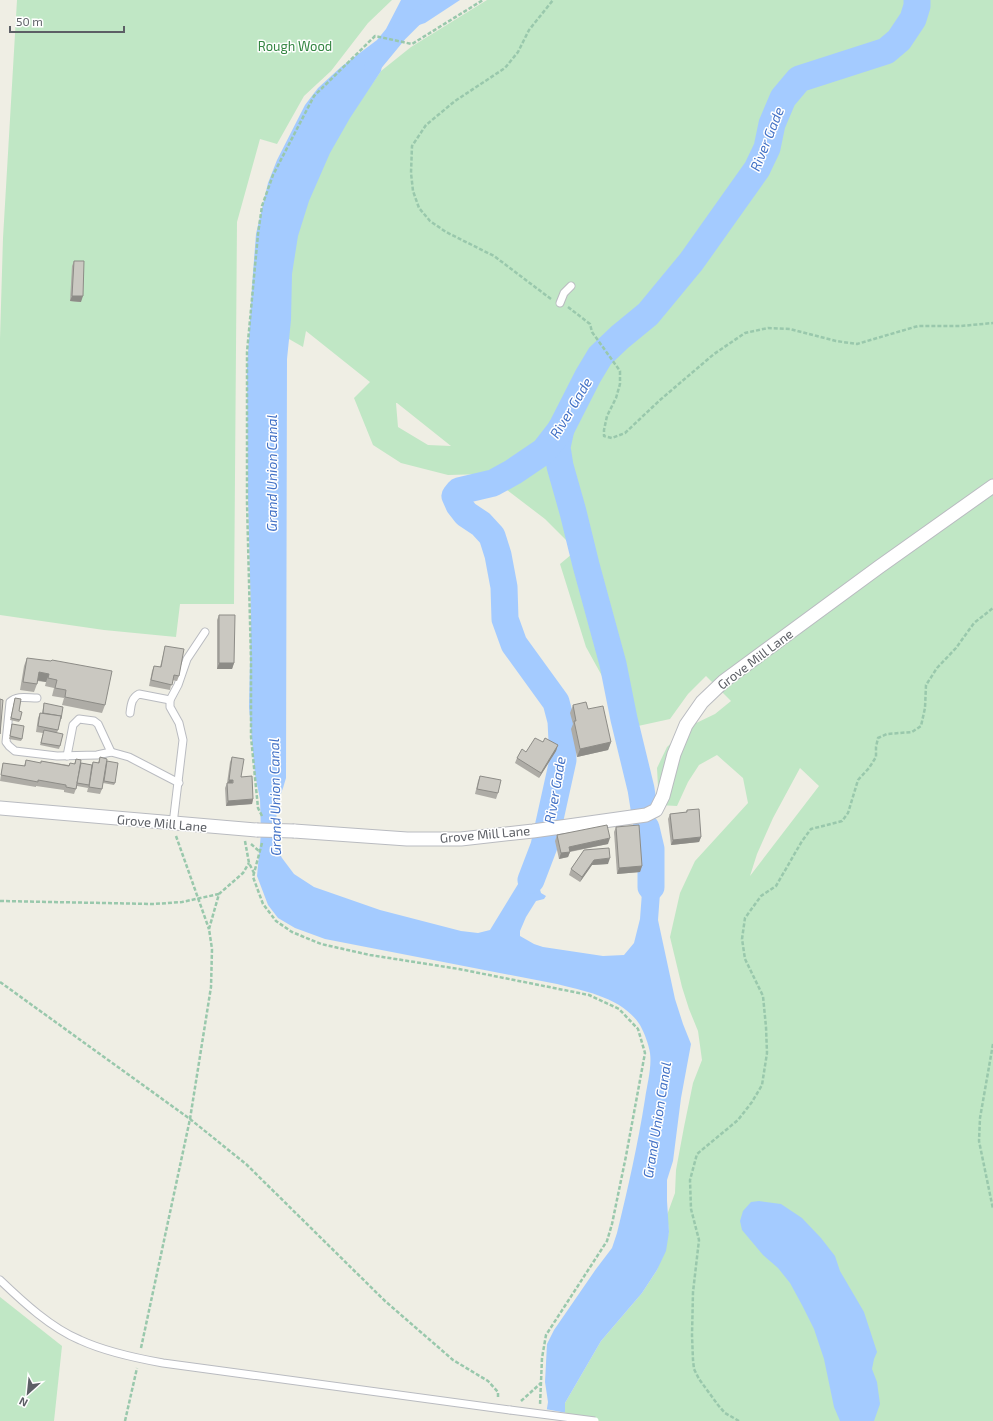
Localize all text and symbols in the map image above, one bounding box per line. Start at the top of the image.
scale bar [10,8,124,34]
text: 50 m [16,14,43,28]
park label: Rough Wood [258,38,332,54]
water label: River Gade [746,104,787,173]
water label: River Gade [546,374,596,441]
water label: Grand Union Canal [263,414,280,532]
street label: Grove Mill Lane [714,625,796,693]
water label: Grand Union Canal [265,738,284,856]
water label: River Gade [540,755,569,825]
street label: Grove Mill Lane [116,811,208,835]
street label: Grove Mill Lane [439,822,531,846]
water label: Grand Union Canal [639,1061,674,1179]
north arrow [8,1373,48,1413]
text: N [17,1395,30,1410]

